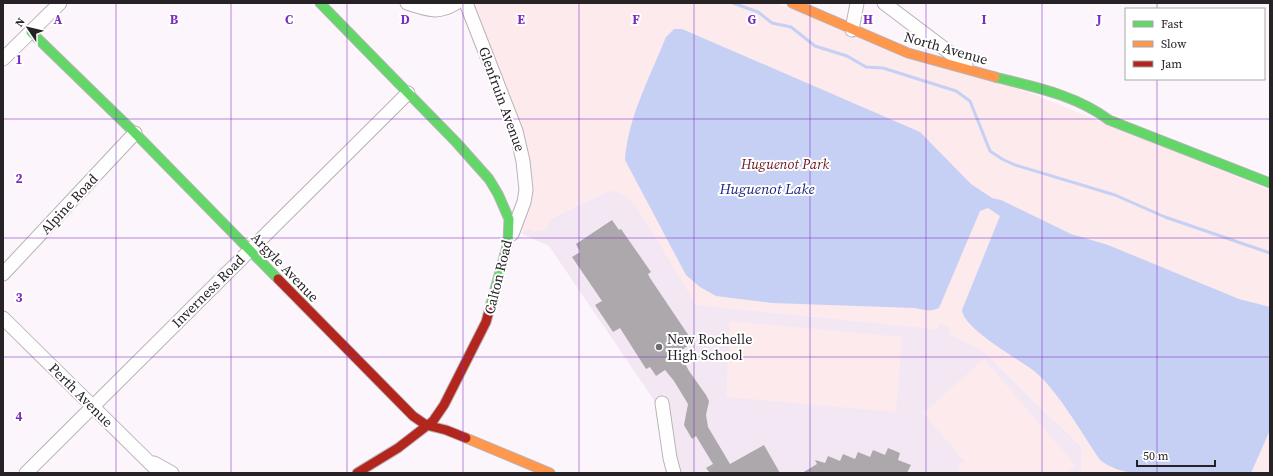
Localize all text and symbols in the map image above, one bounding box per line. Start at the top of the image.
north arrow [8,8,48,48]
legend [1125,8,1265,80]
text: A [54,11,63,28]
text: B [170,11,179,28]
text: C [285,11,293,28]
text: D [400,11,410,28]
text: E [517,11,525,28]
text: F [632,11,640,28]
text: G [748,11,757,28]
text: H [863,11,873,28]
text: I [981,11,987,28]
text: J [1095,11,1102,28]
text: N [12,15,29,30]
text: Fast [1161,16,1183,32]
street label: North Avenue [902,27,990,69]
text: Slow [1161,36,1187,52]
street label: Glenfruin Avenue [474,44,530,154]
text: 1 [15,51,23,68]
text: Jam [1160,56,1182,72]
park label: Huguenot Park [740,154,829,174]
street label: Alpine Road [36,169,102,239]
text: 2 [15,170,23,187]
water label: Huguenot Lake [718,178,815,199]
street label: Argyle Avenue [247,228,323,306]
street label: Calton Road [479,238,517,316]
street label: Inverness Road [167,250,249,332]
text: 3 [15,289,23,306]
place label: New Rochelle High School [667,329,752,365]
marker: New Rochelle High School [654,342,664,352]
street label: Perth Avenue [44,358,118,432]
text: 4 [15,408,23,425]
scale bar [1137,442,1215,468]
text: 50 m [1143,448,1169,464]

